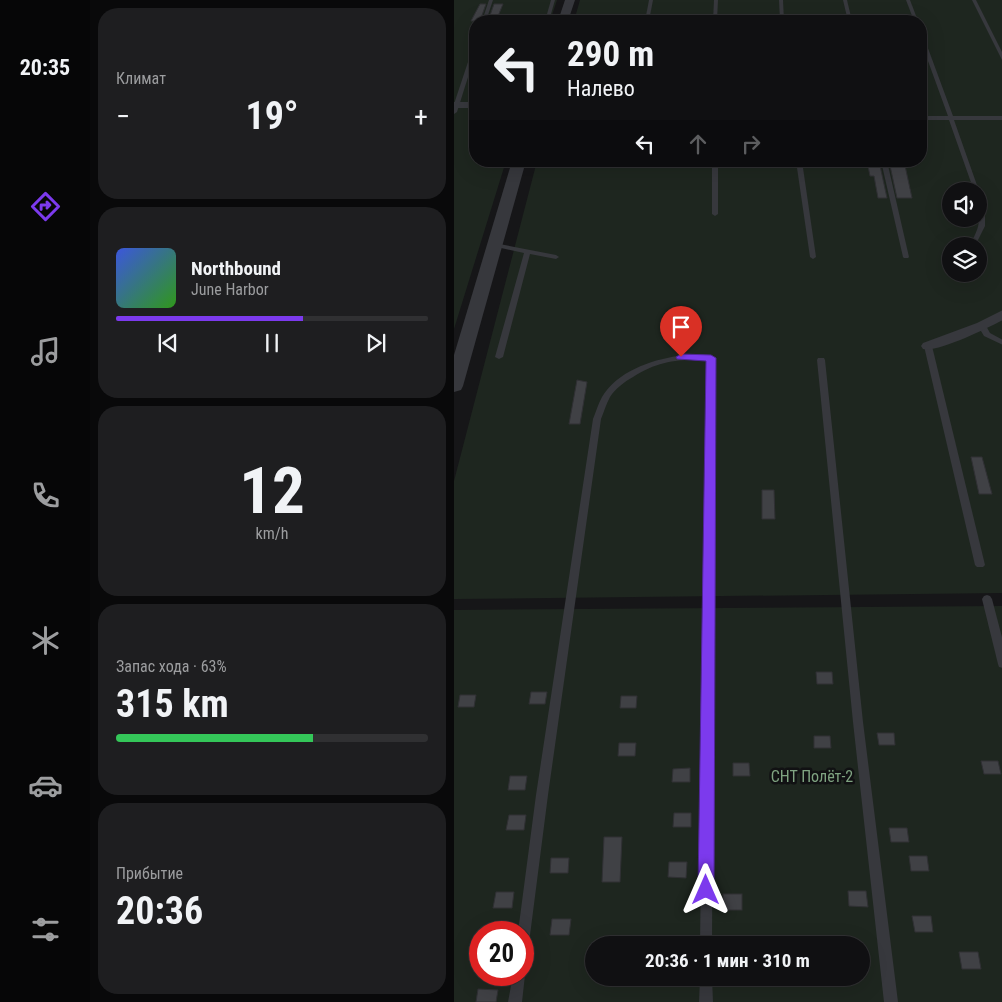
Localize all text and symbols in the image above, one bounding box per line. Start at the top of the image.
text: 290 m [567,34,654,75]
icon: left [484,35,549,100]
text: 20:35 [20,55,70,80]
text: Климат [116,69,166,88]
text: Налево [567,76,635,101]
text: 19° [245,94,299,138]
text: − [116,100,130,133]
text: + [414,100,428,133]
icon: left [631,130,659,158]
icon: ahead [684,130,712,158]
icon: right [737,130,765,158]
map controls [942,182,987,282]
button: sound [942,182,987,227]
icon: directions [28,189,63,224]
button: layers [942,237,987,282]
text: Northbound [191,257,281,280]
text: June Harbor [191,280,269,299]
pin [660,306,702,357]
icon: arrive [667,313,695,341]
icon: previous [154,329,182,357]
icon: pause [258,329,286,357]
icon: next [362,329,390,357]
icon: music [28,334,63,369]
text: 12 [239,453,305,529]
icon: phone [28,478,63,513]
text: km/h [256,524,288,543]
icon: climate [28,623,63,658]
text: Запас хода · 63% [116,657,227,676]
text: 315 km [116,682,229,726]
park label: СНТ Полёт-2 [771,767,853,786]
icon: car [28,768,63,803]
position arrow [679,863,731,915]
text: Прибытие [116,864,183,883]
text: 20:36 [116,889,203,933]
icon: filters [28,912,63,947]
speed limit sign: 20 [469,921,534,986]
text: 20:36 · 1 мин · 310 m [645,949,810,972]

